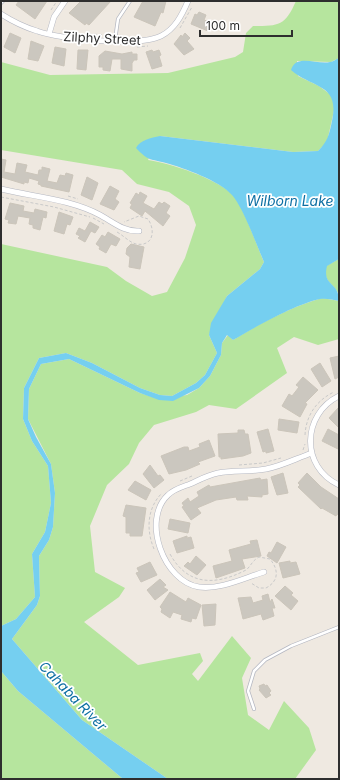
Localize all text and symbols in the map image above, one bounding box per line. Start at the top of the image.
scale bar [200,12,292,38]
text: 100 m [206,18,240,33]
street label: Zilphy Street [63,28,141,48]
water label: Wilborn Lake [246,192,334,209]
water label: Cahaba River [36,657,111,734]

